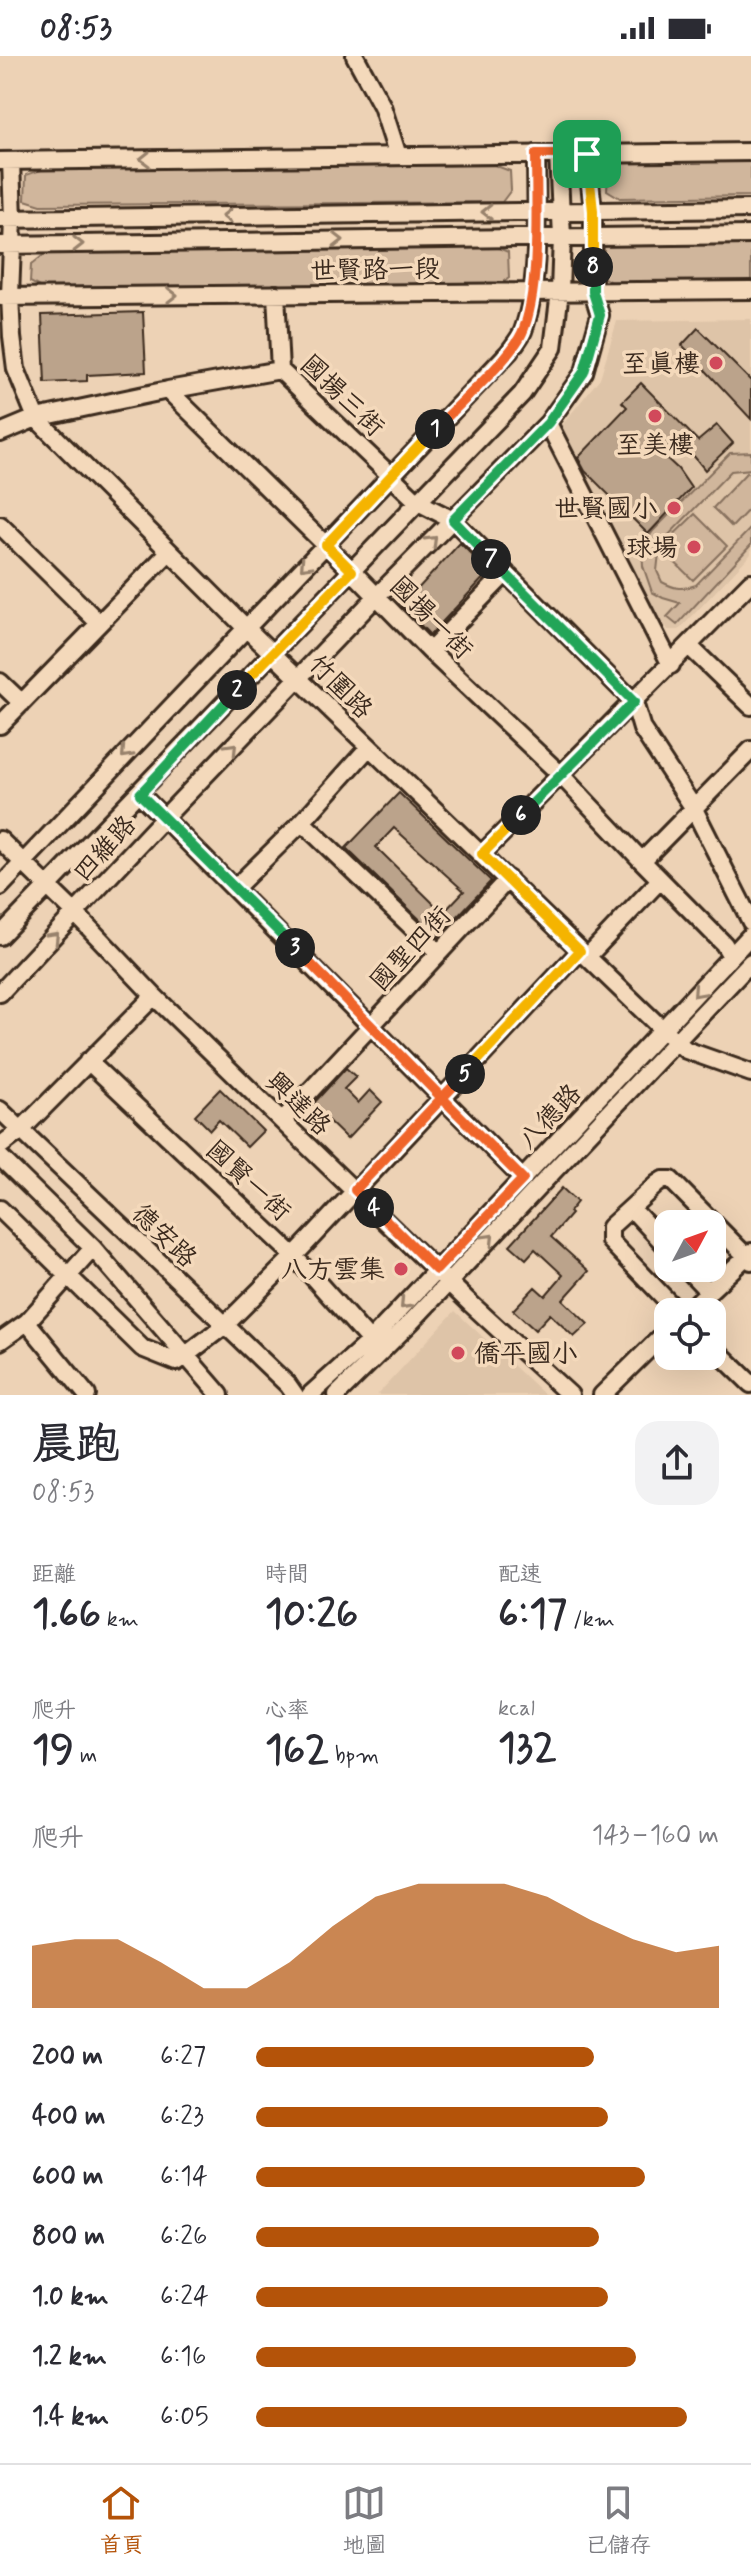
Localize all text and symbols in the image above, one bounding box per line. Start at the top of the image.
text: 08:53 [40,9,112,48]
pin [553,120,621,188]
icon: arrive [565,132,609,176]
one-way arrow [138,150,151,168]
one-way arrow [480,203,493,221]
one-way arrow [220,207,233,225]
one-way arrow [332,231,345,249]
one-way arrow [72,235,85,253]
pin: 8 [573,247,613,287]
street label: 世賢路一段 [310,253,440,289]
text: 8 [587,253,599,281]
one-way arrow [166,286,179,304]
street label: 國揚三街 [292,348,391,445]
place label: 至真樓 [622,348,700,382]
marker: 至真樓 [707,354,725,372]
marker: 至美樓 [646,407,664,425]
pin: 1 [415,409,455,449]
text: 1 [430,415,440,443]
place label: 至美樓 [616,429,694,463]
place label: 世賢國小 [554,493,658,527]
marker: 世賢國小 [665,499,683,517]
place label: 球場 [626,532,678,566]
one-way arrow [423,535,437,550]
marker: 球場 [685,538,703,556]
pin: 7 [471,539,511,579]
text: 7 [484,545,498,573]
one-way arrow [300,556,315,570]
street label: 國揚一街 [382,570,479,667]
street label: 竹圍路 [300,648,379,727]
pin: 2 [217,670,257,710]
text: 2 [232,676,242,704]
one-way arrow [223,743,237,757]
one-way arrow [121,744,135,759]
pin: 6 [501,795,541,835]
text: 6 [515,801,527,829]
street label: 四維路 [67,809,144,890]
street label: 國聖四街 [364,900,459,999]
pin: 3 [275,928,315,968]
one-way arrow [45,932,59,946]
text: 3 [290,934,300,962]
one-way arrow [693,983,707,997]
pin: 5 [445,1054,485,1094]
text: 5 [458,1060,472,1088]
street label: 興達路 [258,1065,337,1144]
street label: 八德路 [511,1077,589,1157]
street label: 國賢一街 [198,1134,297,1229]
pin: 4 [354,1188,394,1228]
text: 4 [368,1194,380,1222]
street label: 德安路 [124,1197,203,1276]
north arrow [654,1210,726,1282]
map controls [654,1210,726,1370]
one-way arrow [480,1234,494,1248]
place label: 八方雲集 [281,1254,385,1288]
marker: 八方雲集 [392,1260,410,1278]
one-way arrow [400,1295,415,1309]
button: locate [654,1298,726,1370]
place label: 僑平國小 [474,1338,578,1372]
marker: 僑平國小 [449,1344,467,1362]
text: 晨跑 [32,1417,120,1475]
button: share [635,1421,719,1505]
text: 08:53 [32,1476,94,1510]
text: 距離 [32,1561,76,1589]
text: 時間 [265,1561,309,1589]
text: 配速 [498,1561,542,1589]
text: 1.66 [32,1589,101,1641]
text: 10:26 [265,1589,358,1641]
text: 6:17 [498,1589,567,1641]
text: km [101,1606,139,1634]
text: /km [567,1606,615,1634]
text: kcal [498,1695,535,1723]
text: 爬升 [32,1697,76,1725]
text: 心率 [265,1697,309,1725]
text: 132 [498,1723,557,1775]
text: 19 [32,1725,74,1777]
text: 162 [265,1725,329,1777]
text: m [74,1742,97,1770]
text: bpm [329,1742,379,1770]
text: 143–160 m [592,1819,719,1853]
text: 爬升 [32,1822,84,1856]
text: 200 m [32,2040,103,2074]
text: 6:27 [160,2040,206,2074]
text: 400 m [32,2100,105,2134]
text: 6:23 [160,2100,204,2134]
text: 600 m [32,2160,104,2194]
text: 6:14 [160,2160,208,2194]
text: 800 m [32,2220,105,2254]
text: 6:26 [160,2220,207,2254]
text: 1.0 km [32,2280,109,2314]
text: 6:24 [160,2280,209,2314]
text: 1.2 km [32,2340,107,2374]
text: 6:16 [160,2340,206,2374]
text: 1.4 km [32,2400,109,2434]
text: 6:05 [160,2400,209,2434]
tab: 首頁 [99,2481,144,2560]
tab: 地圖 [342,2481,387,2560]
tab: 已儲存 [585,2481,652,2560]

